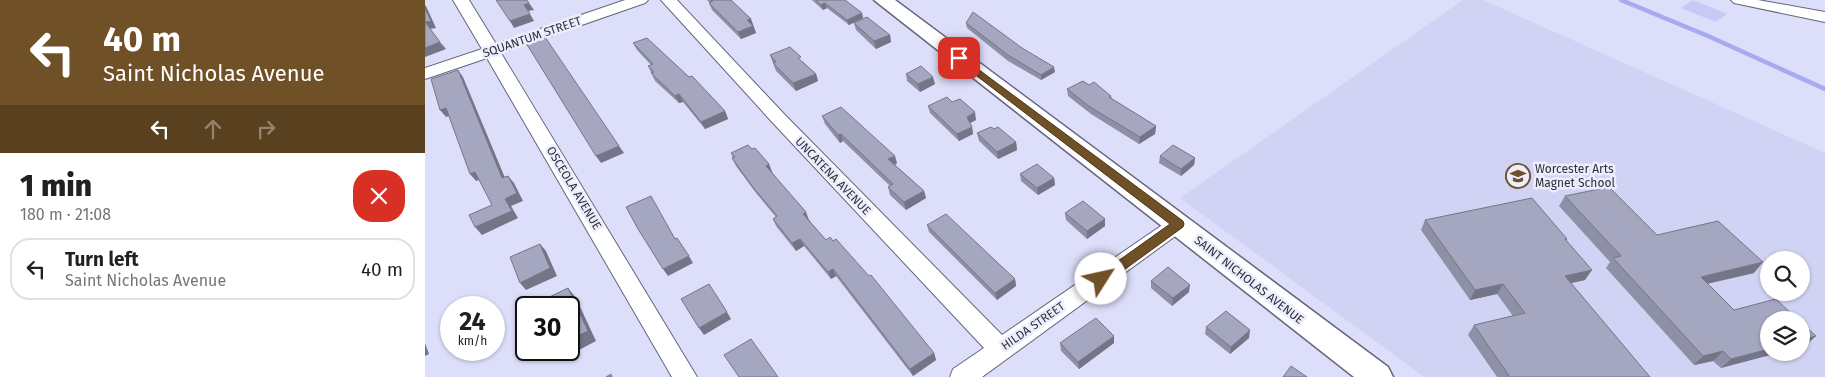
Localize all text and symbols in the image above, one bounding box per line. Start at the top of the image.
street label: SQUANTUM STREET [481,13,584,60]
text: 40 m [103,18,181,60]
icon: left [20,20,85,85]
pin [938,37,980,79]
icon: arrive [945,44,973,72]
text: Saint Nicholas Avenue [103,60,325,87]
icon: left [146,115,174,143]
icon: ahead [199,115,227,143]
icon: right [252,115,280,143]
street label: UNCATENA AVENUE [792,134,874,218]
street label: OSCEOLA AVENUE [544,144,604,232]
place label: Worcester Arts Magnet School [1535,162,1615,190]
school or university icon: Worcester Arts Magnet School [1505,163,1531,189]
text: 1 min [20,168,92,204]
button: close [353,170,405,222]
text: 180 m · 21:08 [20,205,111,224]
street label: SAINT NICHOLAS AVENUE [1192,233,1306,327]
text: Turn left [65,248,139,271]
map controls [1760,251,1810,361]
button: search [1760,251,1810,301]
position arrow [1074,252,1126,304]
icon: left [22,255,50,283]
text: 40 m [361,258,403,281]
text: Saint Nicholas Avenue [65,271,226,290]
speed limit sign: 30 [515,296,580,361]
street label: HILDA STREET [999,299,1068,353]
text: 24 [459,307,486,337]
button: layers [1760,311,1810,361]
text: km/h [458,334,487,348]

